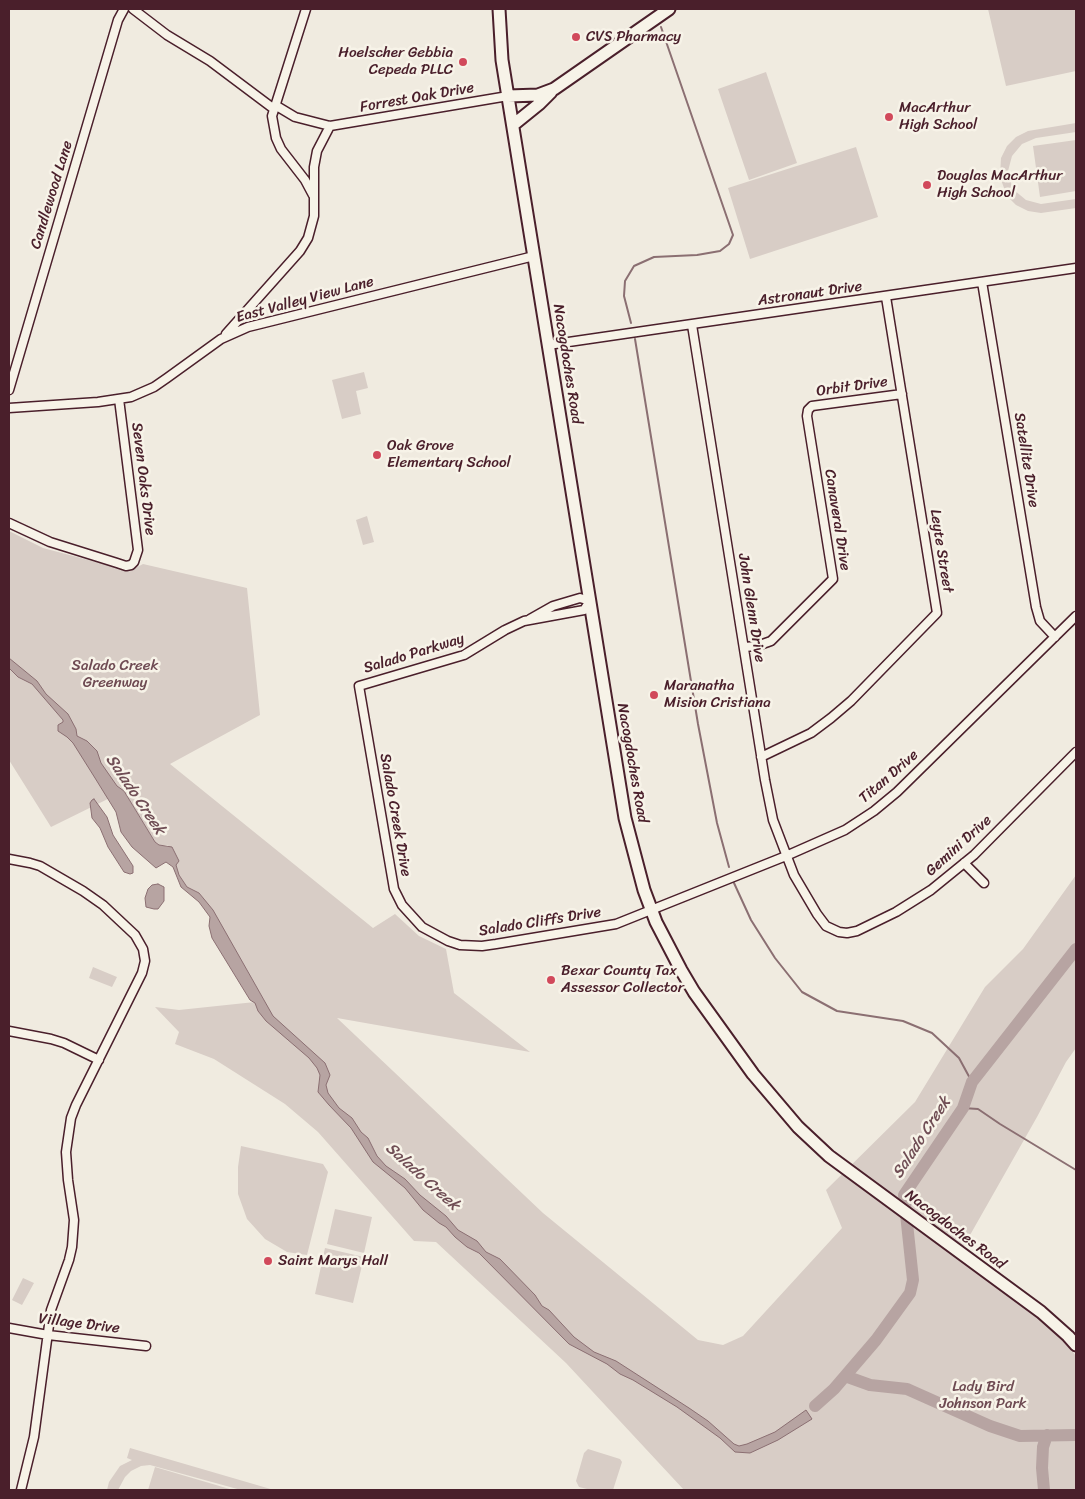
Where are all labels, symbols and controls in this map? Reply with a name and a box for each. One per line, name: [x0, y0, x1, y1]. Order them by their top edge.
place label: CVS Pharmacy: [586, 28, 681, 46]
marker: CVS Pharmacy: [570, 31, 582, 43]
place label: Hoelscher Gebbia Cepeda PLLC: [338, 44, 453, 79]
marker: Hoelscher Gebbia Cepeda PLLC: [457, 56, 469, 68]
street label: Forrest Oak Drive: [359, 79, 475, 117]
place label: MacArthur High School: [899, 99, 977, 134]
marker: MacArthur High School: [883, 111, 895, 123]
street label: Candlewood Lane: [27, 139, 77, 251]
place label: Douglas MacArthur High School: [937, 167, 1062, 202]
marker: Douglas MacArthur High School: [921, 179, 933, 191]
street label: East Valley View Lane: [234, 273, 376, 327]
street label: Astronaut Drive: [757, 278, 863, 310]
street label: Nacogdoches Road: [549, 303, 585, 425]
street label: Orbit Drive: [815, 373, 889, 401]
street label: Satellite Drive: [1010, 411, 1042, 509]
street label: Seven Oaks Drive: [127, 421, 159, 537]
place label: Oak Grove Elementary School: [387, 437, 511, 472]
marker: Oak Grove Elementary School: [371, 449, 383, 461]
street label: Canaveral Drive: [820, 468, 854, 572]
street label: Leyte Street: [926, 508, 956, 594]
street label: John Glenn Drive: [734, 552, 768, 664]
street label: Salado Parkway: [361, 630, 467, 678]
park label: Salado Creek Greenway: [72, 657, 158, 692]
place label: Maranatha Mision Cristiana: [664, 677, 771, 712]
marker: Maranatha Mision Cristiana: [648, 689, 660, 701]
street label: Nacogdoches Road: [613, 702, 651, 824]
street label: Titan Drive: [856, 746, 922, 808]
water label: Salado Creek: [101, 751, 169, 839]
street label: Salado Creek Drive: [375, 752, 415, 878]
street label: Gemini Drive: [922, 812, 996, 880]
street label: Salado Cliffs Drive: [477, 903, 603, 941]
place label: Bexar County Tax Assessor Collector: [561, 962, 684, 997]
marker: Bexar County Tax Assessor Collector: [545, 974, 557, 986]
water label: Salado Creek: [889, 1094, 955, 1182]
water label: Salado Creek: [381, 1139, 463, 1215]
street label: Nacogdoches Road: [901, 1186, 1009, 1274]
place label: Saint Marys Hall: [278, 1252, 388, 1270]
marker: Saint Marys Hall: [262, 1255, 274, 1267]
street label: Village Drive: [37, 1310, 121, 1338]
park label: Lady Bird Johnson Park: [939, 1378, 1027, 1413]

